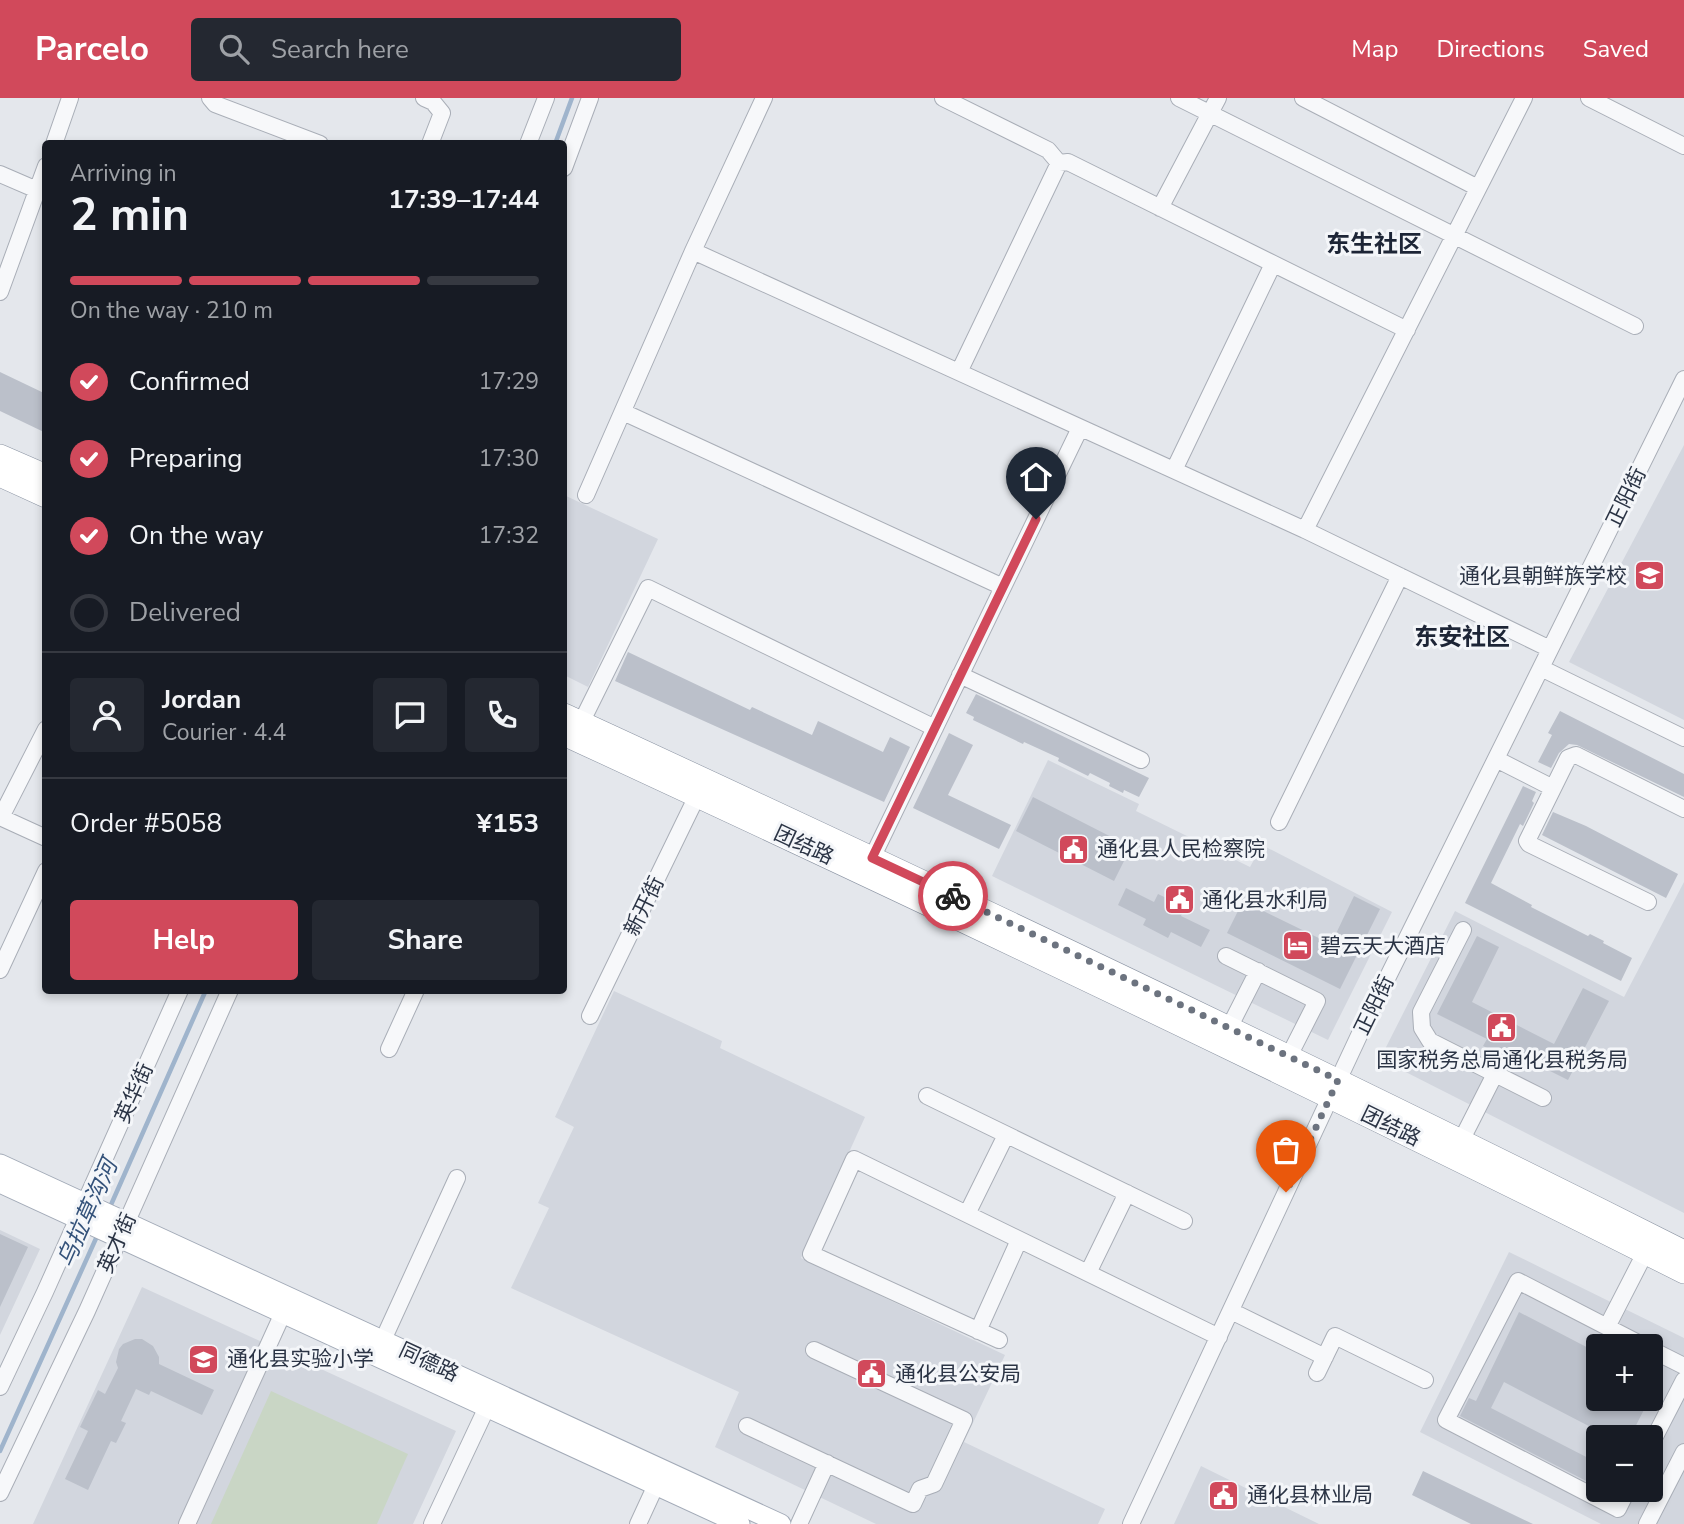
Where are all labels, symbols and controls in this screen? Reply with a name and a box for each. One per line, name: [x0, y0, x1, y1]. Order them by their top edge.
search box: [191, 18, 681, 81]
text: Parcelo: [35, 27, 149, 72]
icon: search: [215, 30, 253, 68]
text: Search here: [271, 32, 409, 67]
text: Map: [1351, 33, 1398, 65]
text: Directions: [1436, 33, 1545, 65]
text: Saved: [1583, 33, 1649, 65]
text: Arriving in: [70, 158, 177, 189]
text: 17:39–17:44: [388, 182, 539, 217]
text: 2 min: [70, 183, 189, 246]
district label: 东生社区: [1326, 228, 1422, 260]
text: On the way · 210 m: [70, 295, 273, 326]
icon: check: [70, 363, 108, 401]
text: Confirmed: [129, 364, 250, 399]
text: 17:29: [479, 366, 539, 397]
icon: check: [70, 440, 108, 478]
text: Preparing: [129, 441, 242, 476]
text: 17:30: [479, 443, 539, 474]
pin: [1006, 447, 1066, 519]
icon: home: [1017, 458, 1055, 496]
street label: 正阳街: [1600, 463, 1652, 531]
icon: check: [70, 517, 108, 555]
text: On the way: [129, 518, 263, 553]
text: 17:32: [479, 520, 539, 551]
school or university icon: 通化县朝鲜族学校: [1633, 559, 1667, 593]
place label: 通化县朝鲜族学校: [1459, 562, 1627, 590]
text: Delivered: [129, 595, 241, 630]
district label: 东安社区: [1414, 621, 1510, 653]
button: person: [70, 678, 144, 752]
button: chat: [373, 678, 447, 752]
button: phone: [465, 678, 539, 752]
text: Jordan: [162, 682, 241, 717]
text: Courier · 4.4: [162, 717, 286, 748]
text: Order #5058: [70, 806, 222, 841]
text: ¥153: [477, 806, 539, 841]
street label: 团结路: [770, 819, 838, 871]
public building icon: 通化县人民检察院: [1057, 832, 1091, 866]
place label: 通化县人民检察院: [1097, 835, 1265, 863]
courier: [918, 861, 988, 931]
street label: 新开街: [618, 872, 670, 940]
icon: bike: [934, 877, 972, 915]
public building icon: 通化县水利局: [1162, 883, 1196, 917]
place label: 通化县水利局: [1202, 886, 1328, 914]
button: Help: [70, 900, 298, 980]
button: Share: [312, 900, 539, 980]
hotel icon: 碧云天大酒店: [1280, 929, 1314, 963]
place label: 碧云天大酒店: [1320, 932, 1446, 960]
street label: 正阳街: [1348, 971, 1400, 1039]
public building icon: 国家税务总局通化县税务局: [1485, 1011, 1519, 1045]
place label: 国家税务总局通化县税务局: [1376, 1046, 1628, 1074]
street label: 英华街: [108, 1059, 160, 1127]
street label: 团结路: [1357, 1100, 1425, 1152]
pin: [1256, 1120, 1316, 1192]
icon: bag: [1267, 1131, 1305, 1169]
water label: 乌拉草沟河: [50, 1151, 127, 1272]
street label: 英才街: [91, 1209, 143, 1277]
map controls: [1586, 1334, 1663, 1502]
button: +: [1586, 1334, 1663, 1411]
street label: 同德路: [395, 1336, 463, 1388]
school or university icon: 通化县实验小学: [187, 1342, 221, 1376]
place label: 通化县实验小学: [227, 1345, 374, 1373]
public building icon: 通化县公安局: [855, 1357, 889, 1391]
place label: 通化县公安局: [895, 1360, 1021, 1388]
button: −: [1586, 1425, 1663, 1502]
public building icon: 通化县林业局: [1207, 1478, 1241, 1512]
place label: 通化县林业局: [1247, 1481, 1373, 1509]

